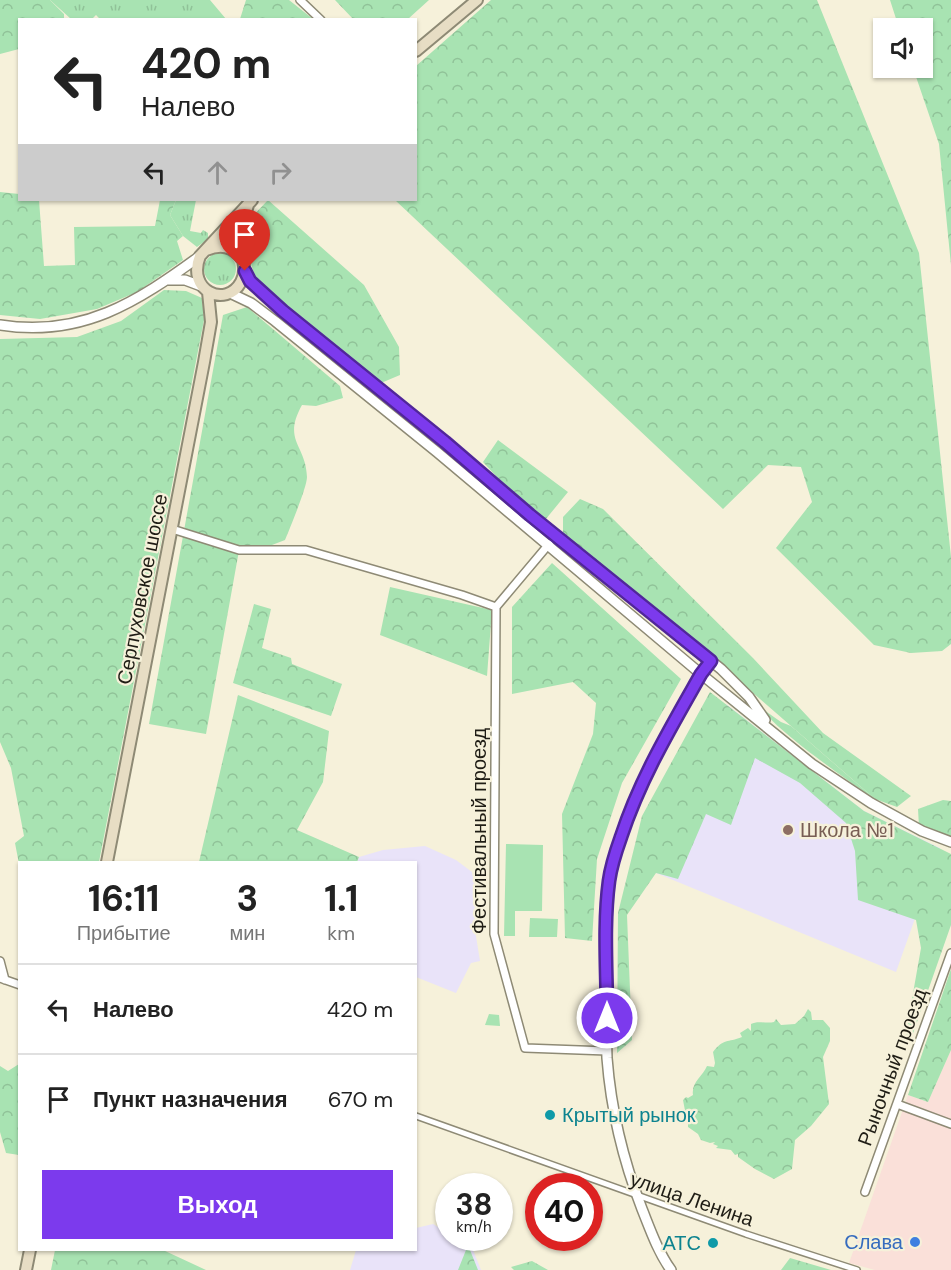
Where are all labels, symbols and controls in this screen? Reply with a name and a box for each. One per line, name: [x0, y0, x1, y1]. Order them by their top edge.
map controls: [873, 18, 933, 78]
button: sound: [873, 18, 933, 78]
text: 420 m: [141, 36, 271, 91]
icon: left: [42, 42, 120, 120]
text: Налево: [141, 89, 235, 124]
icon: left: [138, 156, 171, 189]
icon: ahead: [201, 156, 234, 189]
icon: right: [264, 156, 297, 189]
pin: [219, 209, 270, 271]
icon: arrive: [228, 218, 261, 251]
street label: Серпуховское шоссе: [111, 491, 173, 687]
street label: Фестивальный проезд: [466, 728, 492, 934]
place label: Школа №1: [800, 817, 894, 843]
marker: Школа №1: [781, 823, 795, 837]
text: 16:11: [88, 875, 159, 922]
text: 3: [237, 875, 258, 922]
text: 1.1: [324, 875, 358, 922]
text: Прибытие: [77, 920, 171, 946]
text: мин: [229, 920, 265, 946]
text: km: [327, 920, 355, 946]
street label: Рыночный проезд: [851, 984, 933, 1149]
position arrow: [575, 986, 639, 1050]
icon: left: [42, 993, 75, 1026]
text: Налево: [93, 995, 174, 1024]
text: 420 m: [327, 995, 393, 1024]
icon: arrive: [42, 1083, 75, 1116]
text: Пункт назначения: [93, 1085, 288, 1114]
text: 670 m: [328, 1085, 393, 1114]
place label: Крытый рынок: [562, 1102, 696, 1128]
marker: Крытый рынок: [543, 1108, 557, 1122]
street label: улица Ленина: [627, 1166, 758, 1233]
button: Выход: [42, 1170, 393, 1239]
speed limit sign: 40: [525, 1173, 603, 1251]
text: 38: [455, 1185, 493, 1224]
text: km/h: [456, 1217, 492, 1237]
place label: Слава: [844, 1229, 904, 1255]
place label: АТС: [663, 1230, 701, 1256]
marker: Слава: [908, 1235, 922, 1249]
marker: АТС: [706, 1236, 720, 1250]

